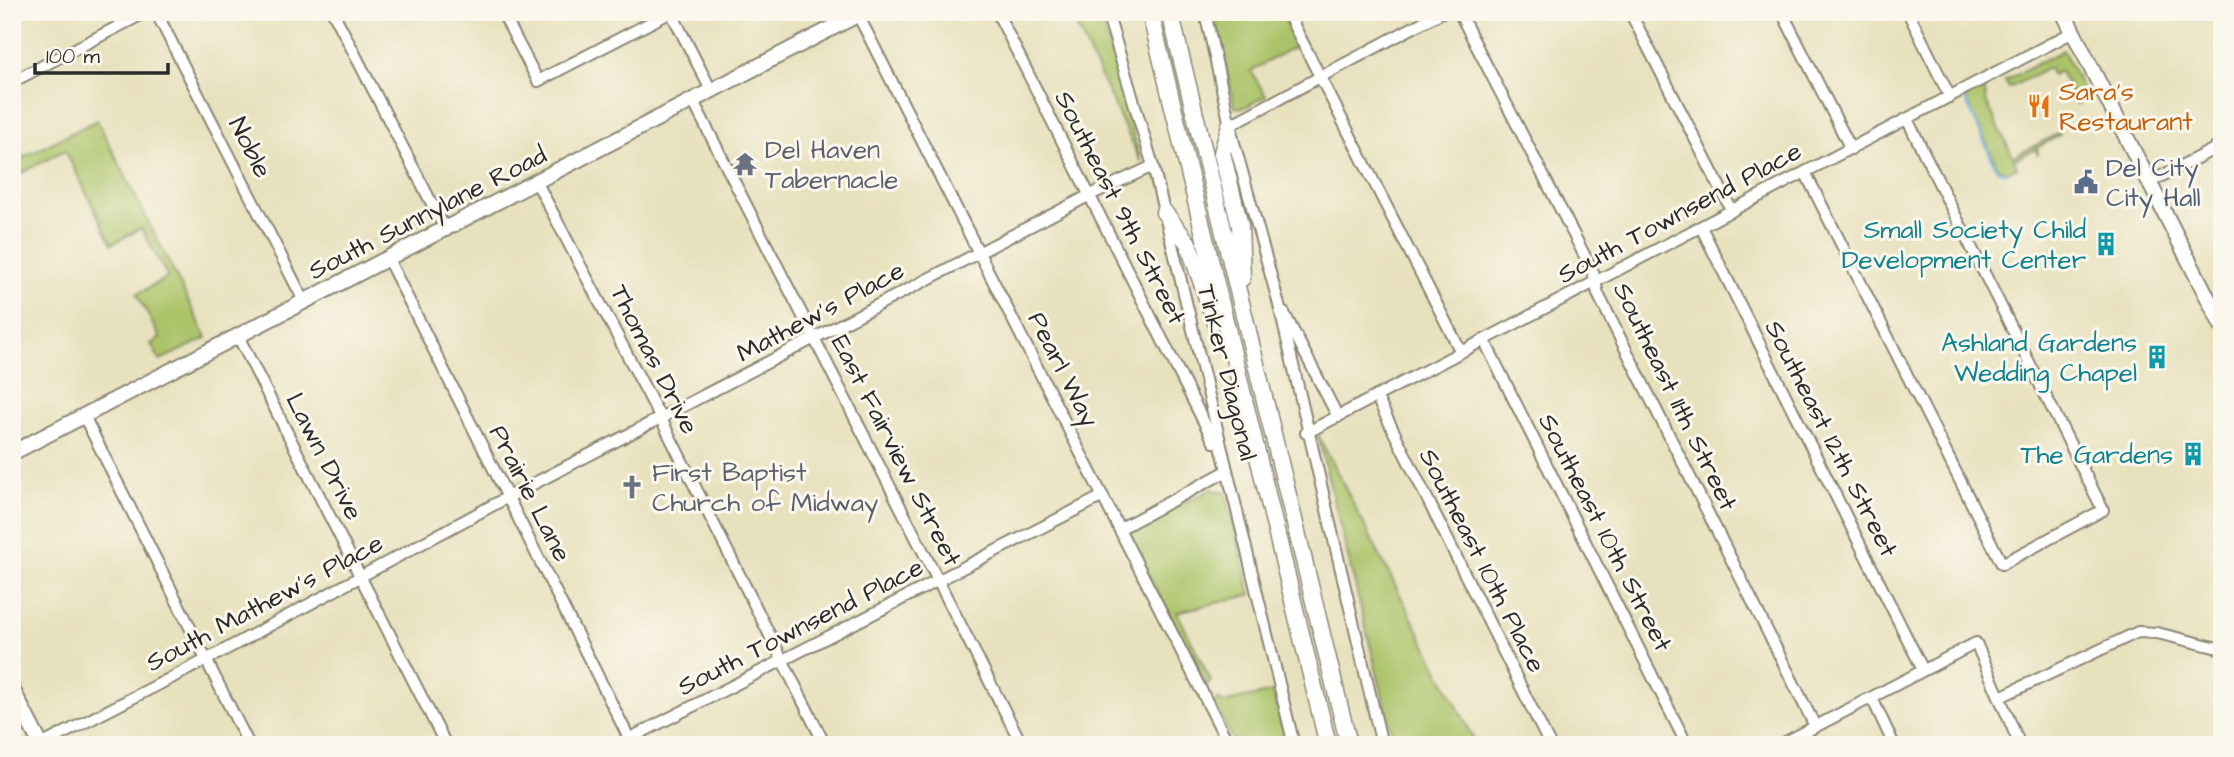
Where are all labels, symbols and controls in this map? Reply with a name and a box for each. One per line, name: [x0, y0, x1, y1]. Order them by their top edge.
scale bar: [35, 32, 168, 76]
text: 100 m: [46, 42, 101, 71]
place label: Sara's Restaurant: [2059, 74, 2193, 140]
street label: Southeast 9th Street: [1046, 84, 1195, 331]
restaurant icon: Sara's Restaurant: [2025, 92, 2053, 120]
street label: Noble: [220, 111, 281, 184]
place label: Del Haven Tabernacle: [765, 132, 898, 198]
street label: South Townsend Place: [1551, 133, 1808, 292]
street label: South Sunnylane Road: [302, 137, 554, 290]
temple icon: Del Haven Tabernacle: [731, 150, 759, 178]
place label: Del City City Hall: [2106, 150, 2201, 218]
public building icon: Del City City Hall: [2072, 168, 2100, 196]
place label: Small Society Child Development Center: [1842, 212, 2086, 278]
building icon: Small Society Child Development Center: [2092, 230, 2120, 258]
street label: Mathew's Place: [730, 252, 911, 371]
street label: Southeast 11th Street: [1604, 276, 1746, 517]
street label: Thomas Drive: [601, 279, 707, 440]
street label: Tinker Diagonal: [1186, 280, 1266, 465]
street label: Pearl Way: [1017, 306, 1107, 434]
street label: Southeast 12th Street: [1756, 314, 1907, 564]
place label: Ashland Gardens Wedding Chapel: [1941, 325, 2137, 393]
street label: East Fairview Street: [822, 329, 970, 573]
building icon: Ashland Gardens Wedding Chapel: [2143, 343, 2171, 371]
street label: Lawn Drive: [277, 387, 372, 526]
street label: Southeast 10th Street: [1529, 407, 1681, 658]
street label: Prairie Lane: [480, 419, 580, 568]
place label: The Gardens: [2020, 437, 2173, 473]
building icon: The Gardens: [2179, 440, 2207, 468]
street label: Southeast 10th Place: [1410, 442, 1554, 679]
place label: First Baptist Church of Midway: [652, 455, 878, 523]
church icon: First Baptist Church of Midway: [618, 473, 646, 501]
street label: South Mathew's Place: [140, 525, 389, 681]
street label: South Townsend Place: [671, 549, 930, 705]

